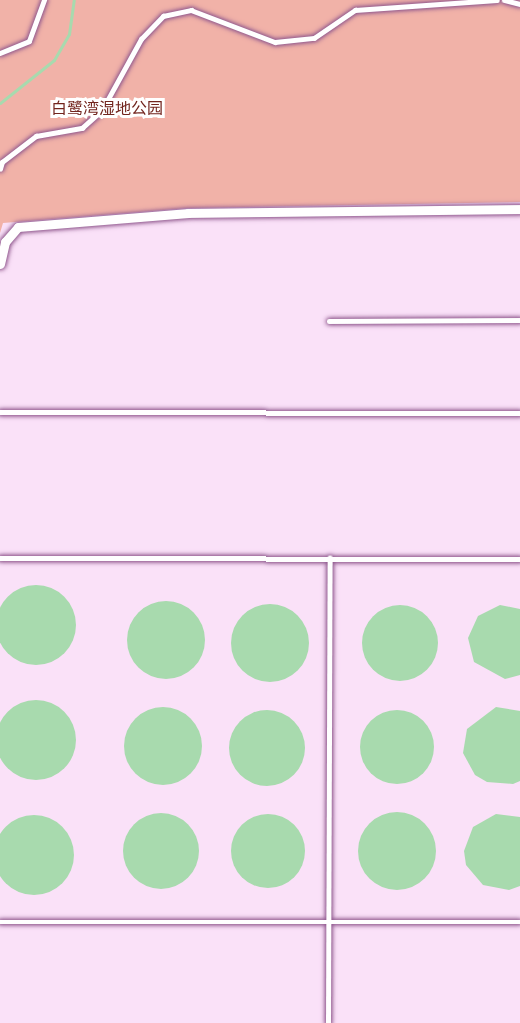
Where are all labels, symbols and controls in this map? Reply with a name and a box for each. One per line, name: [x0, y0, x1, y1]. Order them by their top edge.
park label: 白鹭湾湿地公园: [51, 98, 163, 118]

